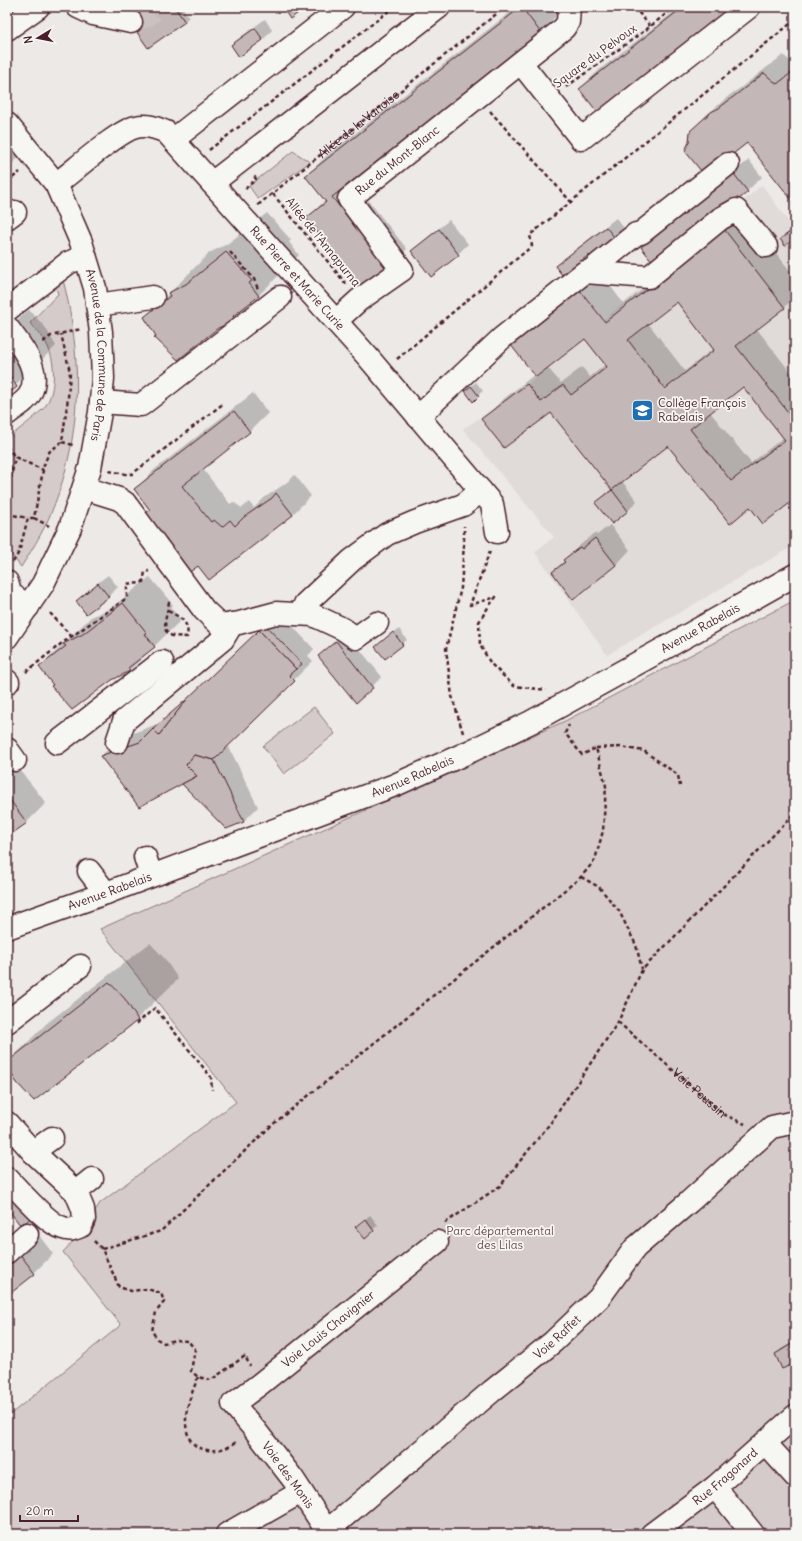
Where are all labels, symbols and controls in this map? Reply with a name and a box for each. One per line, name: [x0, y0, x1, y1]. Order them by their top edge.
north arrow: [18, 18, 58, 58]
street label: Square du Pelvoux: [550, 20, 639, 91]
text: N: [21, 35, 36, 45]
street label: Allée de la Vanoise: [315, 87, 402, 161]
street label: Rue du Mont-Blanc: [352, 122, 442, 198]
street label: Allée de l'Annapurna: [283, 194, 364, 290]
street label: Rue Pierre et Marie Curie: [247, 223, 348, 333]
street label: Avenue de la Commune de Paris: [83, 267, 111, 443]
place label: Collège François Rabelais: [658, 395, 746, 424]
school or university icon: Collège François Rabelais: [630, 397, 656, 423]
street label: Avenue Rabelais: [658, 600, 742, 656]
street label: Avenue Rabelais: [369, 752, 456, 800]
street label: Avenue Rabelais: [65, 869, 154, 913]
street label: Voie Poussin: [669, 1065, 730, 1121]
park label: Parc départemental des Lilas: [446, 1223, 554, 1252]
street label: Voie Louis Chavignier: [278, 1287, 378, 1371]
street label: Voie Raffet: [530, 1312, 584, 1362]
street label: Voie des Monis: [259, 1438, 318, 1511]
street label: Rue Fragonard: [689, 1445, 761, 1508]
scale bar: [20, 1497, 78, 1523]
text: 20 m: [26, 1503, 54, 1518]

